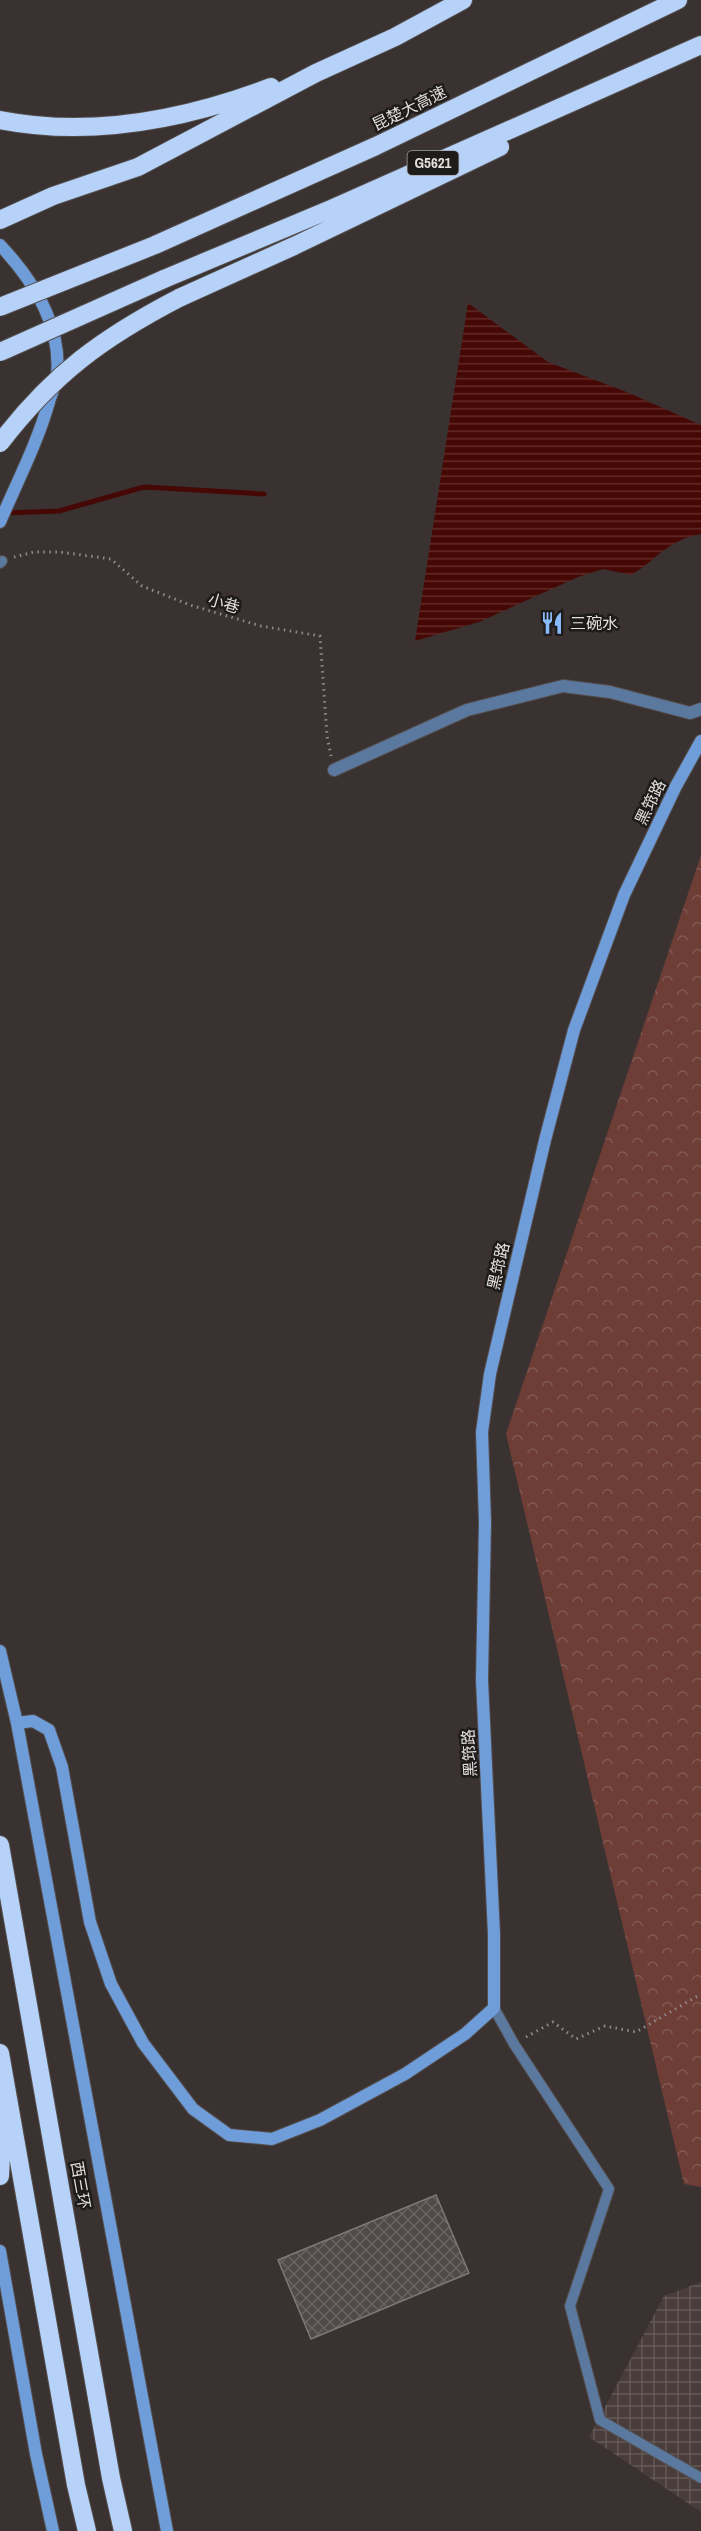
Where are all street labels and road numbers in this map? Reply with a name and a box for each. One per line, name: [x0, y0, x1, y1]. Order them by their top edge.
street label: 昆楚大高速: [368, 81, 450, 135]
road number: G5621: [408, 151, 458, 175]
street label: 小巷: [205, 588, 243, 618]
street label: 黑筇路: [630, 776, 670, 828]
street label: 黑筇路: [482, 1240, 514, 1292]
street label: 黑筇路: [457, 1728, 481, 1778]
street label: 西三环: [66, 2159, 96, 2211]

